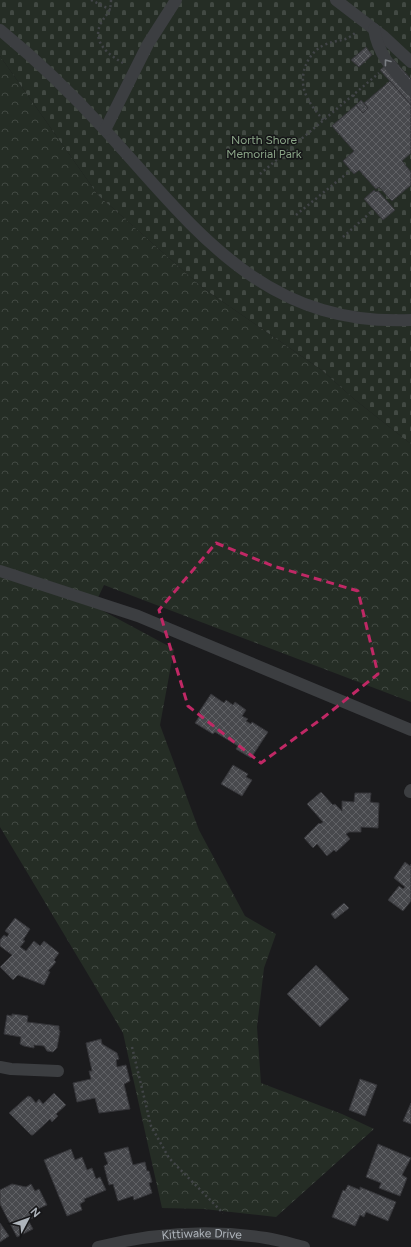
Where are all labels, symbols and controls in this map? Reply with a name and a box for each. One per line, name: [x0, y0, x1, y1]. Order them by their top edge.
one-way arrow: [385, 60, 392, 67]
park label: North Shore Memorial Park: [226, 133, 302, 161]
north arrow: [8, 1199, 48, 1239]
text: N: [27, 1205, 43, 1220]
street label: Kittiwake Drive: [161, 1226, 243, 1242]

